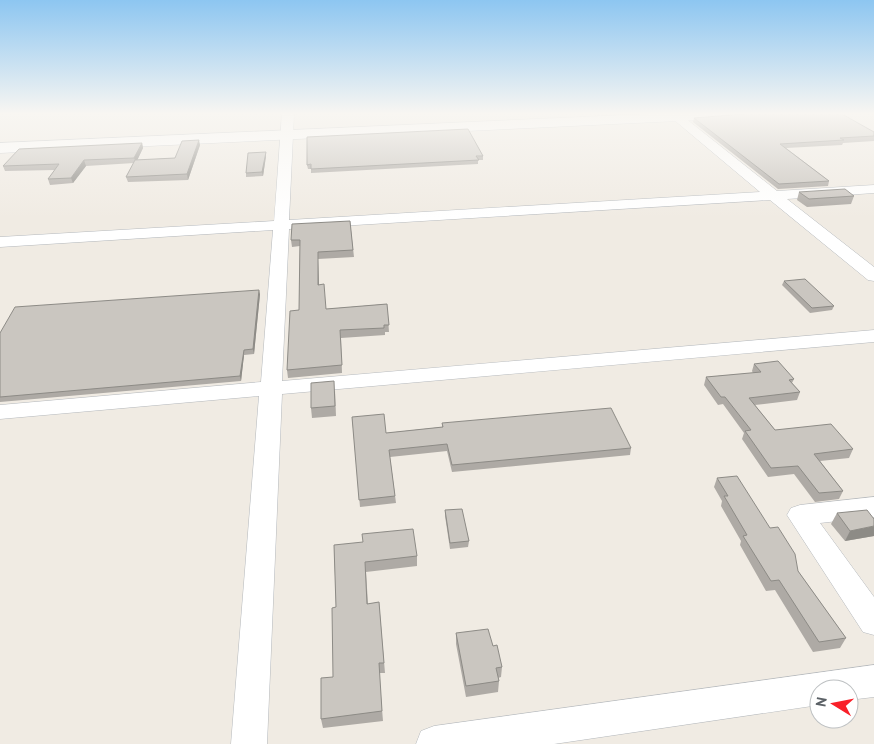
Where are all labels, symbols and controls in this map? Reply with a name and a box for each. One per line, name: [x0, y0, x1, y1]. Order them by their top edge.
north arrow: [809, 679, 859, 729]
text: N: [812, 696, 831, 708]

